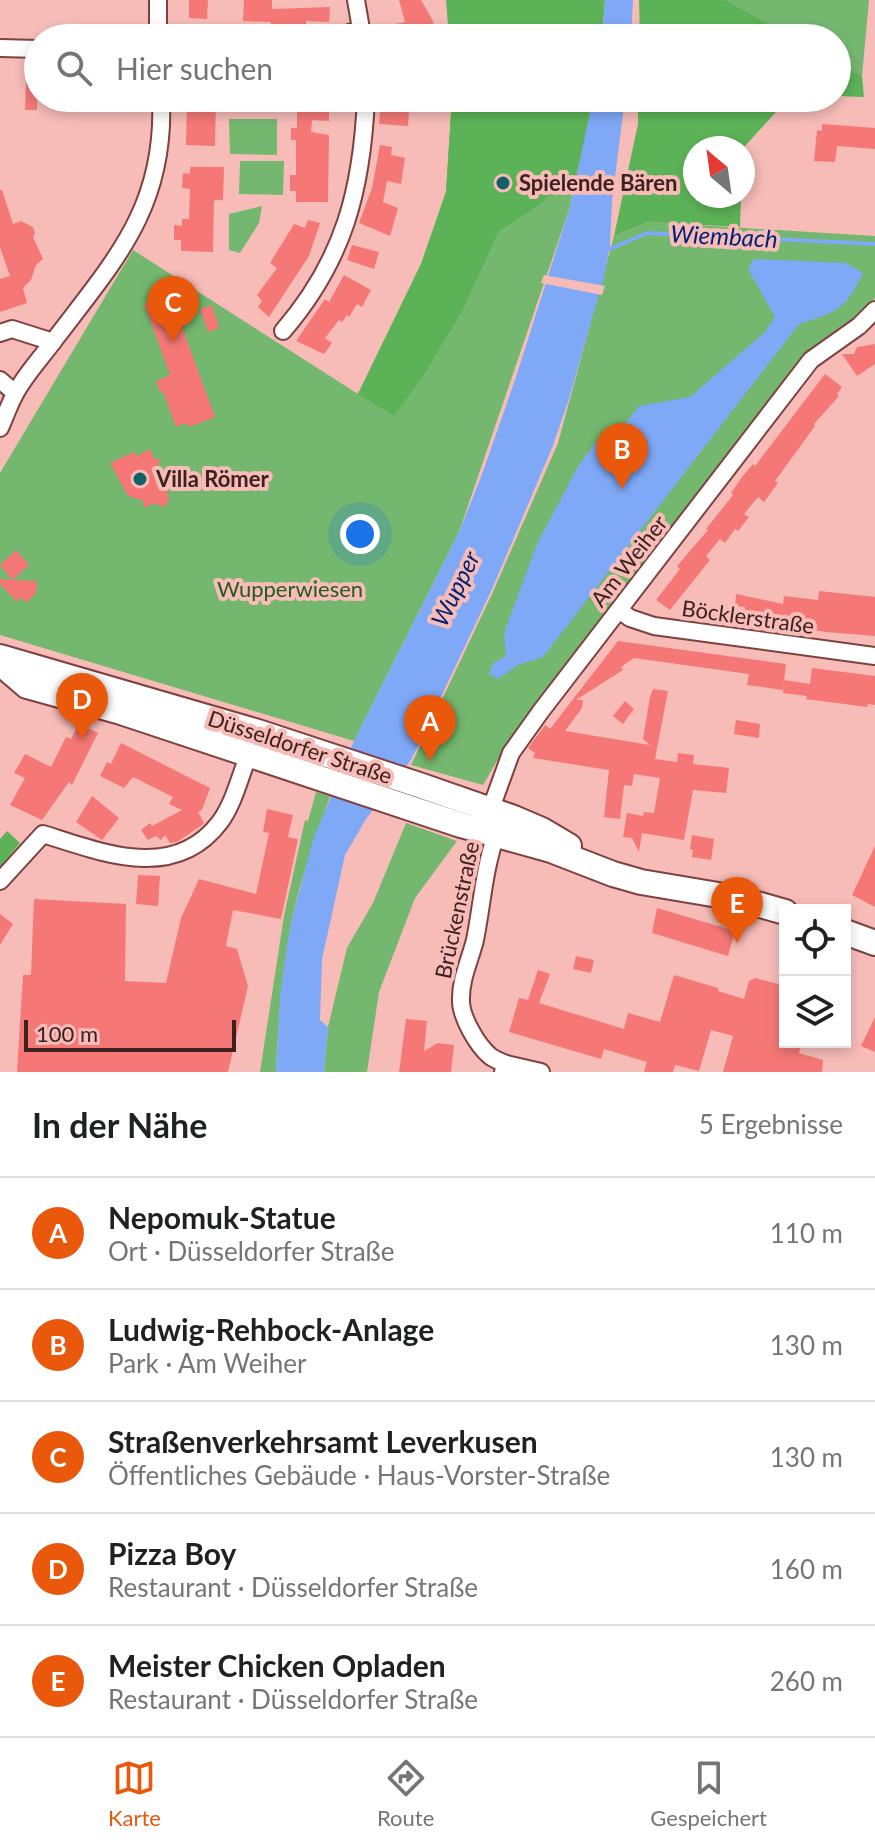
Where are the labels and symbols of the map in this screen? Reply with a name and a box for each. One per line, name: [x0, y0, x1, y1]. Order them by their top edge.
north arrow: [683, 136, 755, 208]
place label: Spielende Bären: [519, 169, 677, 196]
marker: Spielende Bären: [494, 174, 512, 192]
water label: Wiembach: [670, 218, 778, 253]
pin: C: [147, 276, 199, 342]
pin: B: [596, 423, 648, 489]
place label: Villa Römer: [155, 465, 270, 492]
marker: Villa Römer: [131, 470, 149, 488]
street label: Am Weiher: [585, 510, 673, 612]
your location: [340, 514, 380, 554]
water label: Wupper: [424, 545, 486, 631]
park label: Wupperwiesen: [217, 575, 363, 602]
street label: Böcklerstraße: [680, 594, 816, 639]
pin: D: [56, 673, 108, 739]
pin: A: [404, 695, 456, 761]
street label: Düsseldorfer Straße: [205, 704, 396, 789]
street label: Brückenstraße: [429, 839, 484, 981]
pin: E: [711, 877, 763, 943]
scale bar: [24, 1016, 236, 1052]

